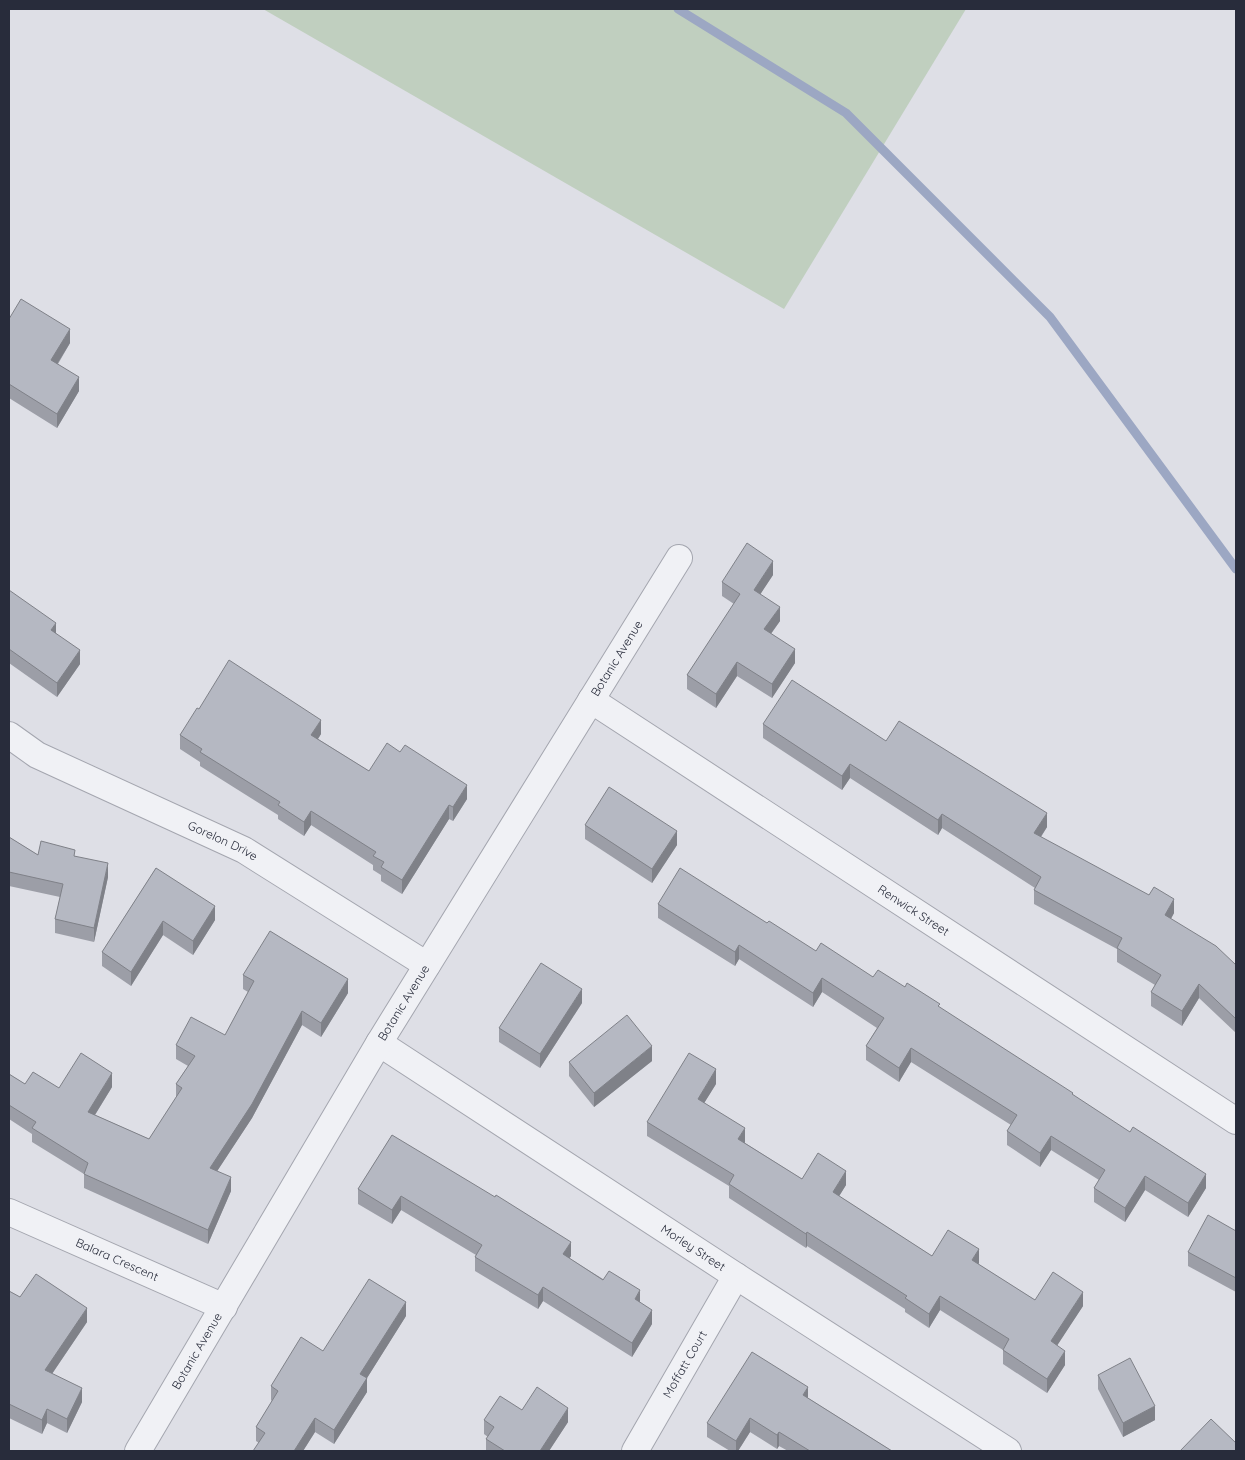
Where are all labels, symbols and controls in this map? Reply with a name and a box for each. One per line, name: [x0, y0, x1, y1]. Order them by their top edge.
street label: Botanic Avenue: [587, 617, 646, 699]
street label: Gorelon Drive: [186, 817, 261, 864]
street label: Renwick Street: [875, 881, 952, 939]
street label: Botanic Avenue: [374, 962, 433, 1043]
street label: Morley Street: [658, 1221, 728, 1274]
street label: Balara Crescent: [73, 1234, 161, 1284]
street label: Botanic Avenue: [168, 1310, 225, 1392]
street label: Moffatt Court: [659, 1328, 710, 1400]

